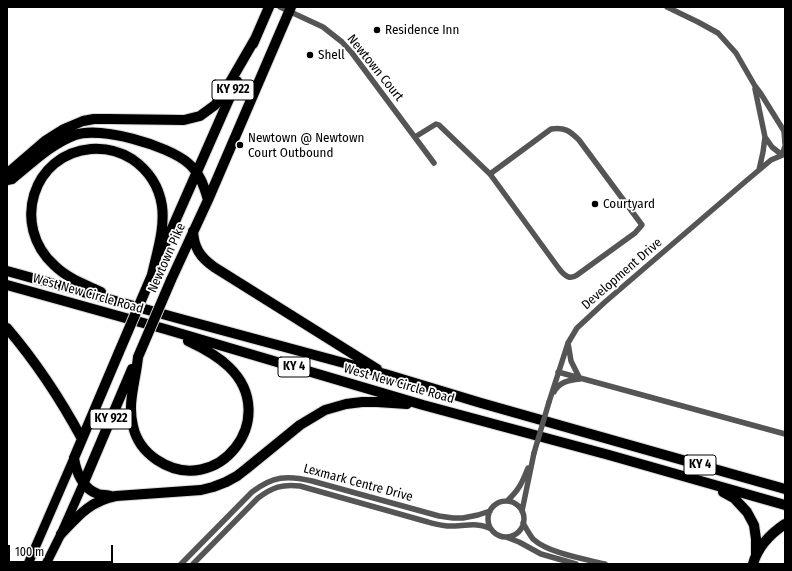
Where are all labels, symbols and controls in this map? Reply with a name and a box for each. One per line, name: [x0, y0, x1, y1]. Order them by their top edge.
place label: Residence Inn: [385, 22, 459, 38]
marker: Residence Inn: [372, 25, 382, 35]
street label: Newtown Court: [343, 32, 407, 104]
place label: Shell: [318, 47, 345, 63]
marker: Shell: [305, 50, 315, 60]
road number: KY 922: [212, 80, 254, 100]
place label: Newtown @ Newtown Court Outbound: [248, 130, 364, 161]
marker: Newtown @ Newtown Court Outbound: [235, 140, 245, 150]
place label: Courtyard: [603, 196, 655, 212]
marker: Courtyard: [590, 199, 600, 209]
street label: Newtown Pike: [145, 221, 189, 295]
street label: Development Drive: [579, 235, 665, 313]
street label: West New Circle Road: [31, 271, 145, 317]
road number: KY 4: [278, 357, 310, 377]
street label: West New Circle Road: [342, 361, 456, 407]
road number: KY 922: [90, 409, 132, 429]
road number: KY 4: [684, 455, 716, 475]
street label: Lexmark Centre Drive: [302, 461, 414, 505]
scale bar: [10, 537, 115, 563]
text: 100 m: [15, 545, 44, 559]

